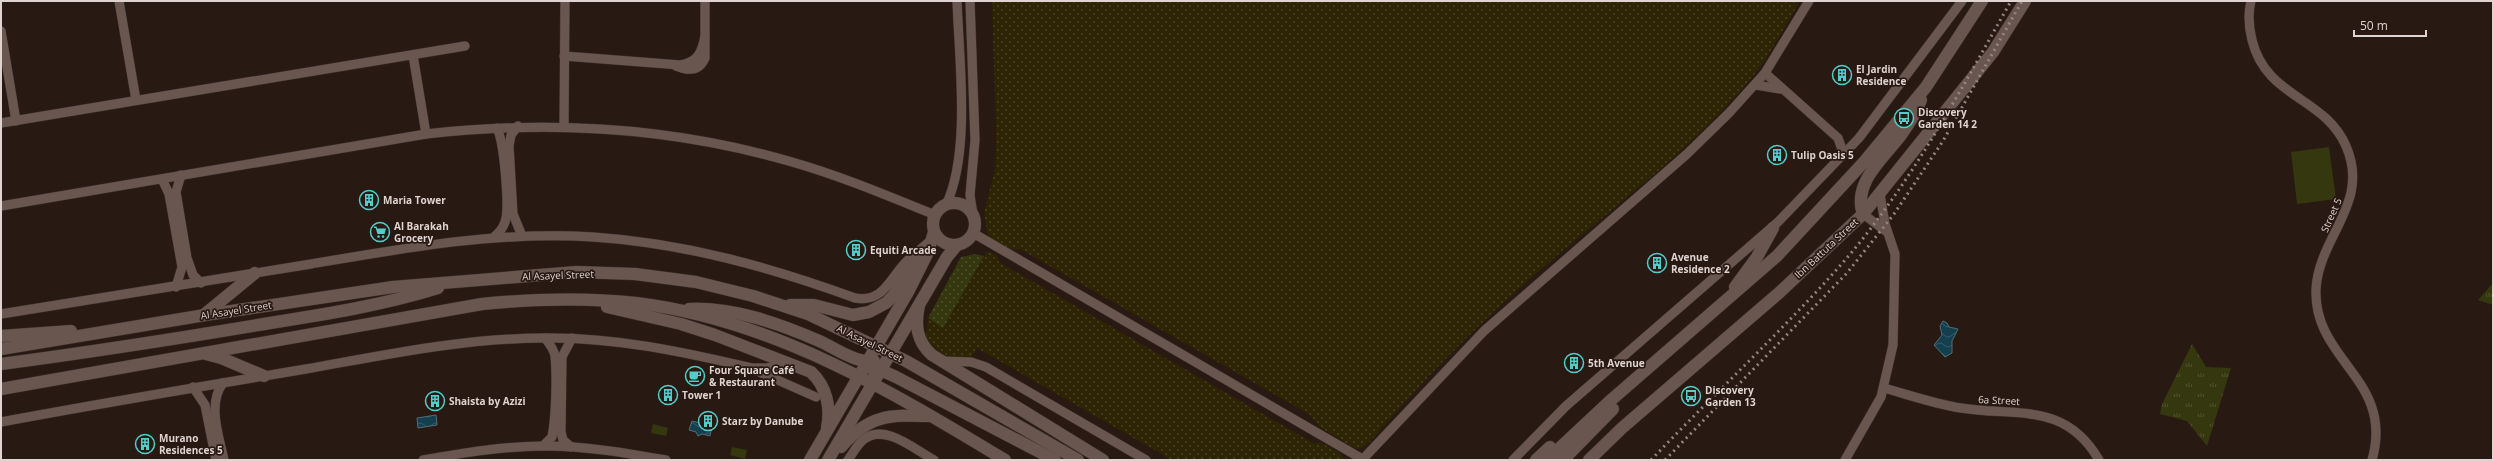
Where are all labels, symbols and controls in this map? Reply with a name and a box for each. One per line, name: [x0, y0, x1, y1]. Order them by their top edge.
scale bar: [2354, 12, 2426, 38]
text: 50 m: [2360, 17, 2388, 34]
place label: El Jardin Residence: [1856, 62, 1906, 88]
building icon: El Jardin Residence: [1831, 64, 1853, 86]
place label: Discovery Garden 14 2: [1918, 105, 1977, 131]
bus stop icon: Discovery Garden 14 2: [1893, 107, 1915, 129]
building icon: Tulip Oasis 5: [1766, 144, 1788, 166]
place label: Tulip Oasis 5: [1791, 148, 1854, 162]
building icon: Maria Tower: [358, 189, 380, 211]
place label: Maria Tower: [383, 193, 446, 207]
street label: Street 5: [2317, 195, 2345, 234]
street label: Ibn Battuta Street: [1791, 214, 1861, 281]
place label: Al Barakah Grocery: [394, 219, 449, 245]
supermarket icon: Al Barakah Grocery: [369, 221, 391, 243]
building icon: Equiti Arcade: [845, 239, 867, 261]
place label: Equiti Arcade: [870, 243, 936, 257]
place label: Avenue Residence 2: [1671, 250, 1730, 276]
building icon: Avenue Residence 2: [1646, 252, 1668, 274]
street label: Al Asayel Street: [522, 267, 595, 283]
street label: Al Asayel Street: [199, 297, 273, 323]
street label: Al Asayel Street: [835, 321, 906, 365]
building icon: 5th Avenue: [1563, 352, 1585, 374]
place label: 5th Avenue: [1588, 356, 1645, 370]
place label: Four Square Café & Restaurant: [709, 363, 794, 389]
cafe icon: Four Square Café & Restaurant: [684, 365, 706, 387]
place label: Discovery Garden 13: [1705, 383, 1756, 409]
building icon: Tower 1: [657, 384, 679, 406]
bus stop icon: Discovery Garden 13: [1680, 385, 1702, 407]
place label: Tower 1: [682, 388, 721, 402]
building icon: Shaista by Azizi: [424, 390, 446, 412]
street label: 6a Street: [1978, 392, 2021, 408]
place label: Shaista by Azizi: [449, 394, 526, 408]
building icon: Starz by Danube: [697, 410, 719, 432]
place label: Starz by Danube: [722, 414, 803, 428]
place label: Murano Residences 5: [159, 431, 223, 457]
building icon: Murano Residences 5: [134, 433, 156, 455]

